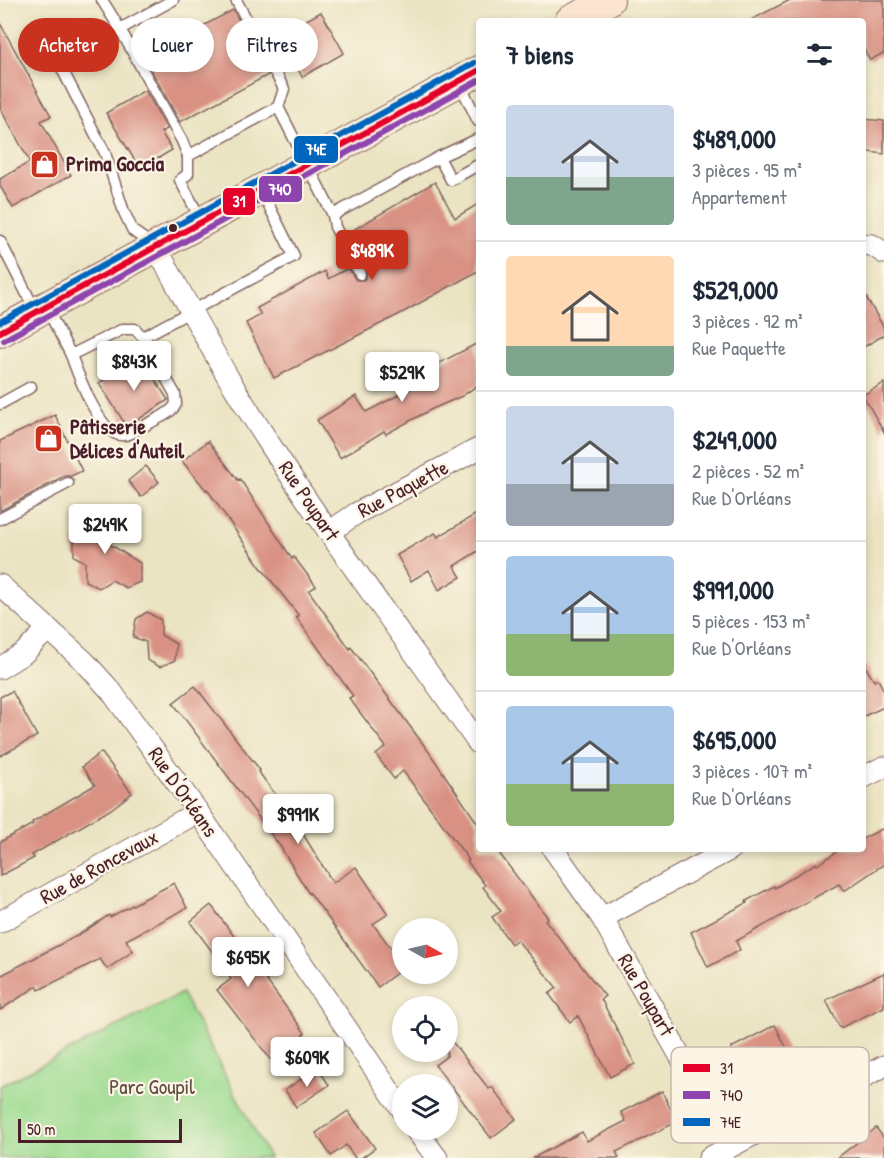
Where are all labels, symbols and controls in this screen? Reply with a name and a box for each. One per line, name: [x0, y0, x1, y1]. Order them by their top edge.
chip: Acheter: [18, 18, 119, 72]
chip: Louer: [131, 18, 214, 72]
chip: Filtres: [226, 18, 318, 72]
text: 7 biens: [506, 37, 574, 72]
icon: filters: [803, 38, 836, 71]
text: $489,000: [692, 121, 776, 156]
icon: home: [554, 129, 626, 201]
line badge: 74E: [293, 135, 339, 164]
text: 74E: [305, 138, 327, 160]
shop icon: Prima Goccia: [29, 148, 61, 180]
place label: Prima Goccia: [66, 149, 165, 178]
text: 3 pièces · 95 m²: [692, 156, 802, 183]
line badge: 74O: [258, 175, 303, 203]
text: 74O: [268, 178, 292, 200]
text: Appartement: [692, 183, 787, 210]
line badge: 31: [222, 187, 256, 216]
text: 31: [233, 190, 246, 212]
unlabelled marker: [167, 222, 179, 234]
pin: $489K: [330, 230, 414, 281]
text: $489K: [350, 236, 394, 263]
text: $529,000: [692, 272, 778, 307]
icon: home: [554, 280, 626, 352]
text: 3 pièces · 92 m²: [692, 307, 803, 334]
text: Rue Paquette: [692, 334, 786, 361]
pin: $843K: [92, 341, 176, 392]
text: $843K: [111, 347, 157, 374]
pin: $529K: [360, 352, 444, 403]
text: $529K: [379, 358, 425, 385]
place label: Pâtisserie Délices d'Auteil: [70, 412, 185, 465]
text: $249,000: [692, 422, 777, 457]
shop icon: Pâtisserie Délices d'Auteil: [33, 423, 65, 455]
icon: home: [554, 430, 626, 502]
street label: Rue Paquette: [352, 453, 453, 525]
street label: Rue Poupart: [272, 455, 347, 547]
text: 2 pièces · 52 m²: [692, 457, 804, 484]
text: Rue D'Orléans: [692, 484, 791, 511]
pin: $249K: [63, 504, 147, 555]
text: $249K: [83, 510, 127, 537]
text: $991,000: [692, 572, 774, 607]
icon: home: [554, 580, 626, 652]
text: 5 pièces · 153 m²: [692, 607, 810, 634]
text: Rue D'Orléans: [692, 634, 791, 661]
text: $695,000: [692, 722, 776, 757]
icon: home: [554, 730, 626, 802]
street label: Rue D'Orléans: [142, 741, 225, 843]
text: 3 pièces · 107 m²: [692, 757, 812, 784]
text: Rue D'Orléans: [692, 784, 791, 811]
pin: $991K: [256, 794, 340, 845]
text: $991K: [277, 800, 319, 827]
street label: Rue de Roncevaux: [34, 822, 163, 911]
north arrow: [392, 918, 458, 984]
map controls: [392, 918, 458, 1140]
pin: $695K: [206, 937, 290, 988]
text: $695K: [226, 943, 270, 970]
street label: Rue Poupart: [611, 948, 682, 1042]
button: locate: [392, 996, 458, 1062]
pin: $609K: [265, 1037, 349, 1088]
text: $609K: [285, 1043, 329, 1070]
legend: [671, 1047, 869, 1143]
text: 31: [720, 1057, 733, 1079]
park label: Parc Goupil: [109, 1072, 195, 1101]
button: layers: [392, 1074, 458, 1140]
text: 74O: [720, 1084, 743, 1106]
text: 74E: [720, 1111, 741, 1133]
scale bar: [18, 1116, 182, 1144]
text: 50 m: [27, 1118, 56, 1140]

